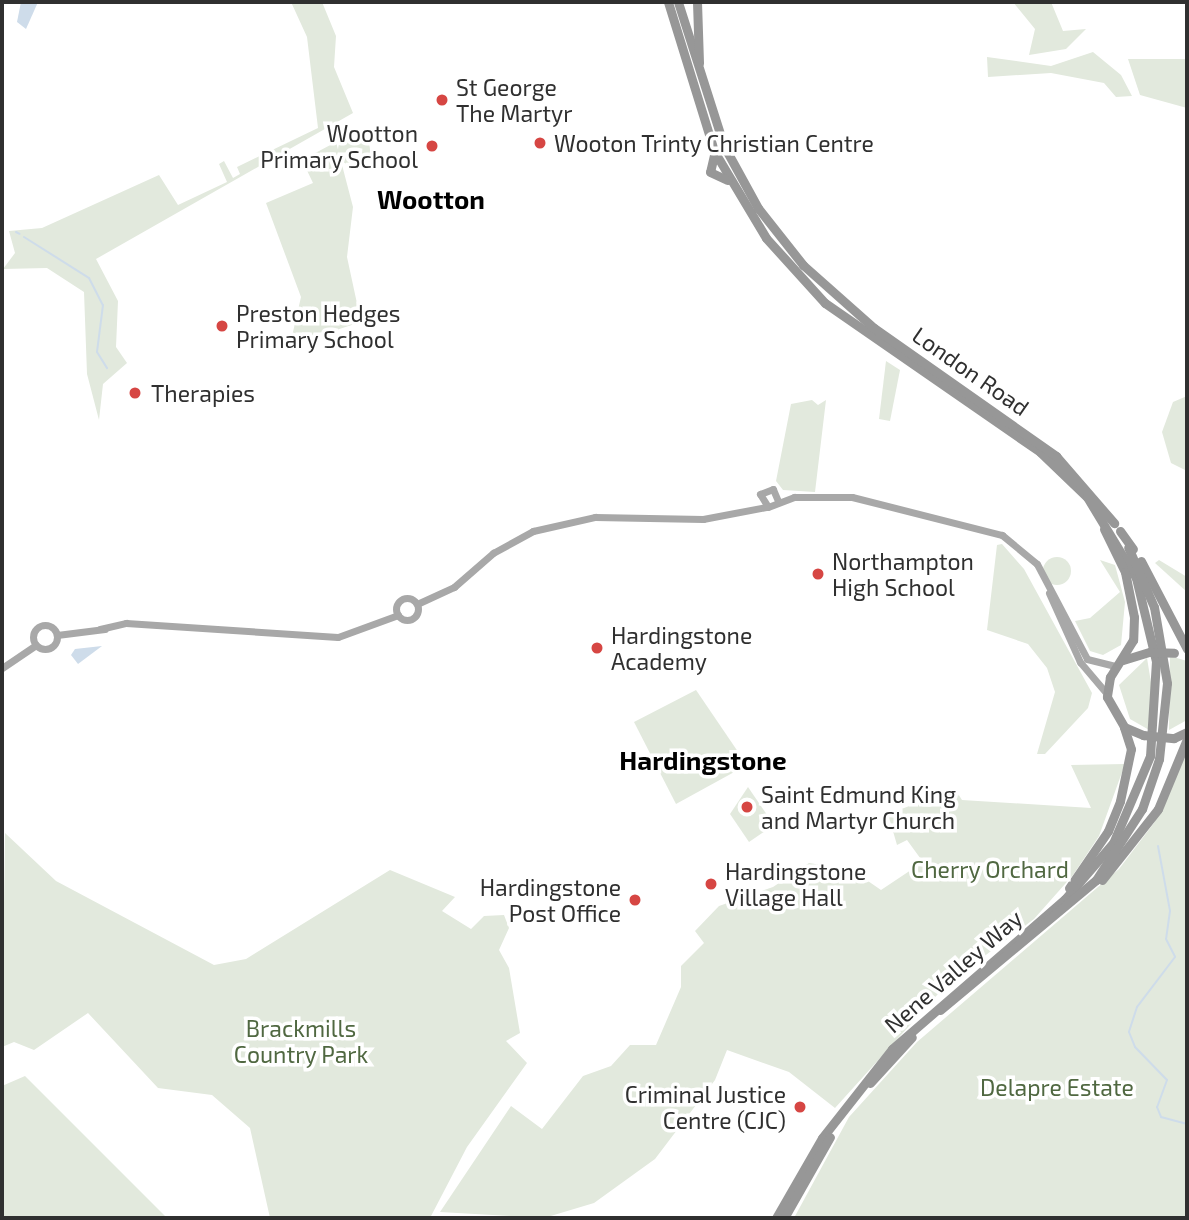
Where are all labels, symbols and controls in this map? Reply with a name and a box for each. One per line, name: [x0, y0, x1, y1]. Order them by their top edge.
place label: St George The Martyr: [456, 73, 572, 127]
marker: St George The Martyr: [434, 92, 450, 108]
place label: Wootton Primary School: [260, 119, 418, 173]
place label: Wooton Trinty Christian Centre: [554, 129, 875, 157]
marker: Wooton Trinty Christian Centre: [532, 135, 548, 151]
marker: Wootton Primary School: [424, 138, 440, 154]
district label: Wootton: [377, 183, 485, 215]
place label: Preston Hedges Primary School: [236, 299, 401, 353]
marker: Preston Hedges Primary School: [214, 318, 230, 334]
street label: London Road: [907, 321, 1035, 421]
place label: Therapies: [151, 379, 255, 407]
marker: Therapies: [125, 383, 145, 403]
place label: Northampton High School: [832, 547, 974, 601]
marker: Northampton High School: [810, 566, 826, 582]
place label: Hardingstone Academy: [611, 621, 752, 675]
marker: Hardingstone Academy: [589, 640, 605, 656]
district label: Hardingstone: [619, 744, 787, 776]
place label: Saint Edmund King and Martyr Church: [761, 780, 956, 834]
marker: Saint Edmund King and Martyr Church: [739, 799, 755, 815]
park label: Cherry Orchard: [911, 855, 1069, 883]
place label: Hardingstone Village Hall: [725, 857, 866, 911]
place label: Hardingstone Post Office: [480, 873, 621, 927]
marker: Hardingstone Village Hall: [703, 876, 719, 892]
marker: Hardingstone Post Office: [627, 892, 643, 908]
street label: Nene Valley Way: [878, 903, 1028, 1039]
park label: Brackmills Country Park: [234, 1014, 368, 1068]
park label: Delapre Estate: [980, 1073, 1134, 1101]
place label: Criminal Justice Centre (CJC): [624, 1080, 786, 1134]
marker: Criminal Justice Centre (CJC): [792, 1099, 808, 1115]

